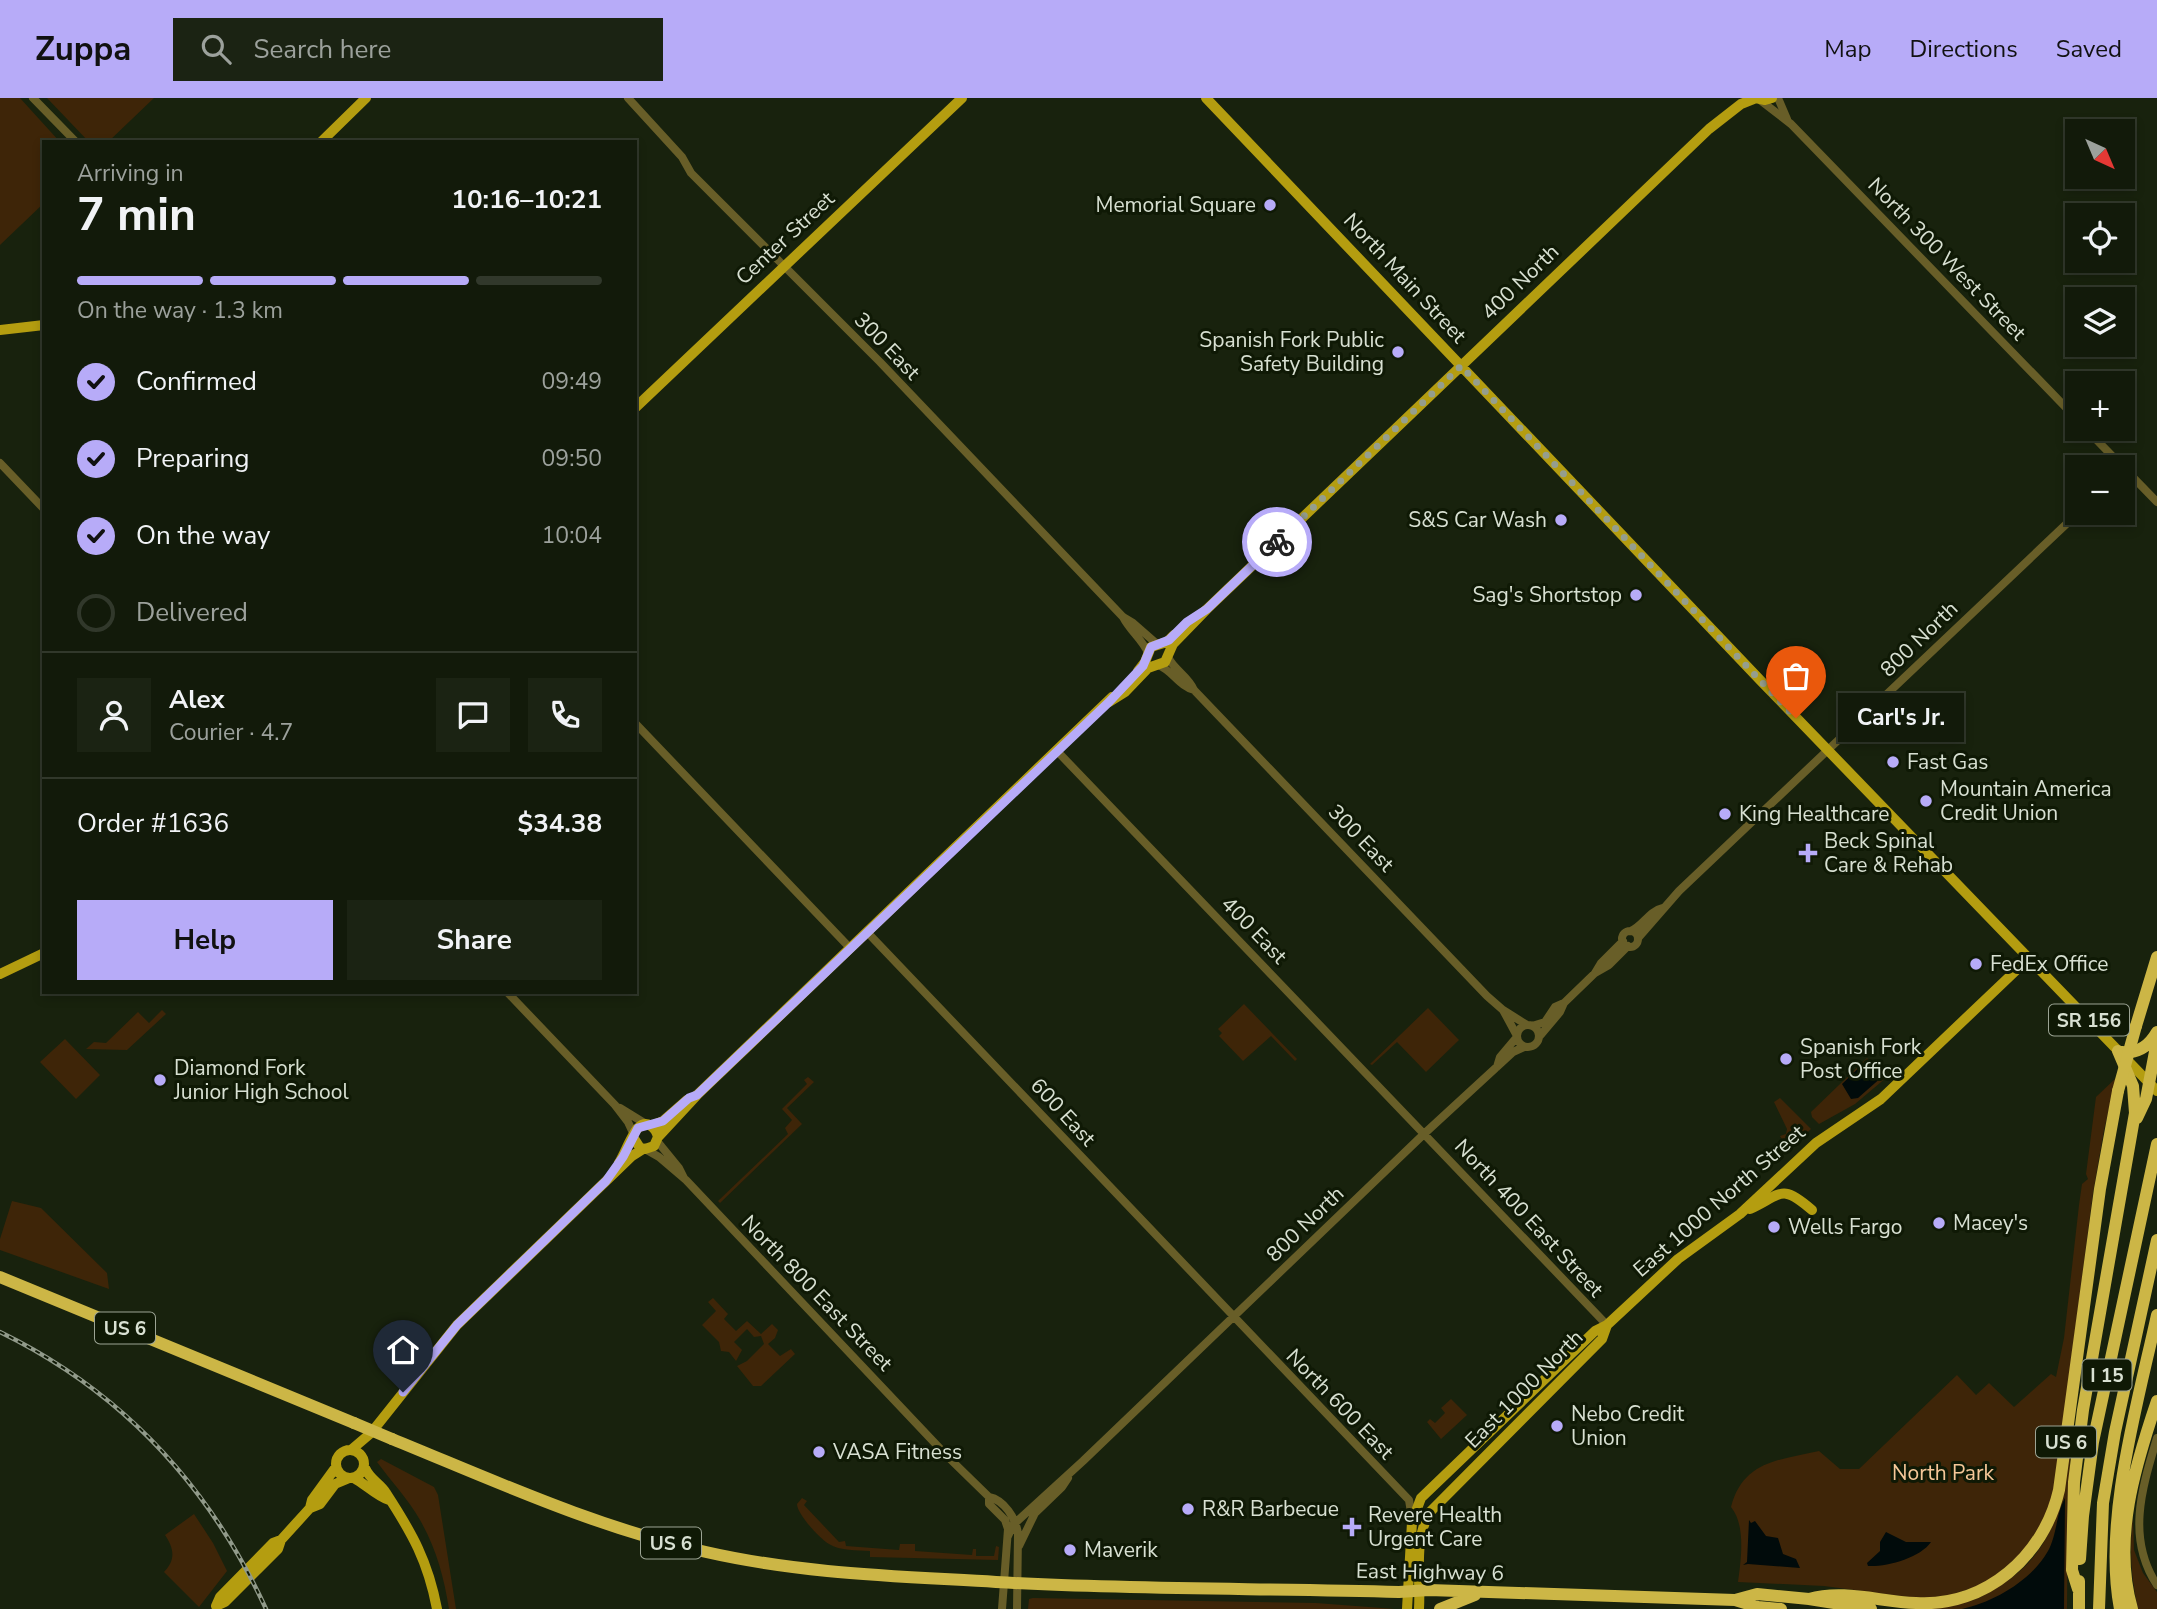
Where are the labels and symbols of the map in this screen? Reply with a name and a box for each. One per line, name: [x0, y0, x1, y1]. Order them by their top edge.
north arrow: [2065, 119, 2135, 189]
street label: North 300 West Street: [1862, 171, 2033, 347]
street label: Center Street: [730, 185, 841, 291]
place label: Memorial Square: [1095, 191, 1256, 219]
marker: Memorial Square: [1262, 197, 1278, 213]
street label: North Main Street: [1337, 207, 1473, 350]
street label: 400 North: [1475, 238, 1565, 326]
street label: 300 East: [848, 306, 927, 386]
place label: Spanish Fork Public Safety Building: [1199, 326, 1384, 378]
marker: Spanish Fork Public Safety Building: [1390, 344, 1406, 360]
place label: S&S Car Wash: [1408, 506, 1547, 534]
courier: [1242, 507, 1312, 577]
marker: S&S Car Wash: [1553, 512, 1569, 528]
place label: Sag's Shortstop: [1472, 581, 1622, 609]
marker: Sag's Shortstop: [1628, 587, 1644, 603]
street label: 800 North: [1874, 595, 1964, 683]
pin: [1766, 646, 1826, 718]
callout: Carl's Jr.: [1838, 694, 1964, 742]
place label: Fast Gas: [1907, 748, 1988, 776]
marker: Fast Gas: [1885, 754, 1901, 770]
place label: Mountain America Credit Union: [1940, 775, 2112, 827]
marker: Mountain America Credit Union: [1918, 793, 1934, 809]
street label: 300 East: [1322, 798, 1401, 878]
place label: King Healthcare: [1739, 800, 1890, 828]
marker: King Healthcare: [1717, 806, 1733, 822]
place label: Beck Spinal Care & Rehab: [1824, 827, 1953, 879]
marker: Beck Spinal Care & Rehab: [1798, 843, 1818, 863]
street label: 400 East: [1215, 890, 1294, 970]
place label: FedEx Office: [1990, 950, 2108, 978]
marker: FedEx Office: [1968, 956, 1984, 972]
road number: SR 156: [2049, 1004, 2129, 1036]
place label: Spanish Fork Post Office: [1800, 1033, 1922, 1085]
marker: Spanish Fork Post Office: [1778, 1051, 1794, 1067]
place label: Diamond Fork Junior High School: [173, 1054, 349, 1106]
marker: Diamond Fork Junior High School: [152, 1072, 168, 1088]
street label: 600 East: [1024, 1072, 1102, 1153]
street label: East 1000 North Street: [1627, 1118, 1811, 1283]
street label: North 400 East Street: [1448, 1133, 1610, 1303]
street label: 800 North: [1260, 1180, 1350, 1268]
street label: North 800 East Street: [735, 1209, 899, 1377]
place label: Macey's: [1953, 1209, 2028, 1237]
place label: Wells Fargo: [1788, 1213, 1902, 1241]
marker: Macey's: [1931, 1215, 1947, 1231]
marker: Wells Fargo: [1766, 1219, 1782, 1235]
road number: US 6: [95, 1312, 155, 1344]
pin: [373, 1320, 433, 1392]
street label: East 1000 North: [1459, 1324, 1589, 1454]
street label: North 600 East: [1280, 1343, 1400, 1466]
road number: I 15: [2082, 1359, 2132, 1390]
place label: Nebo Credit Union: [1571, 1400, 1685, 1452]
marker: Nebo Credit Union: [1549, 1418, 1565, 1434]
road number: US 6: [2036, 1426, 2096, 1458]
place label: VASA Fitness: [832, 1438, 962, 1466]
marker: VASA Fitness: [811, 1444, 827, 1460]
park label: North Park: [1892, 1459, 1994, 1487]
place label: R&R Barbecue: [1202, 1495, 1339, 1523]
marker: R&R Barbecue: [1180, 1501, 1196, 1517]
place label: Revere Health Urgent Care: [1368, 1501, 1502, 1553]
marker: Revere Health Urgent Care: [1342, 1517, 1362, 1537]
road number: US 6: [641, 1527, 701, 1558]
place label: Maverik: [1084, 1536, 1158, 1564]
marker: Maverik: [1062, 1542, 1078, 1558]
street label: East Highway 6: [1356, 1557, 1504, 1587]

